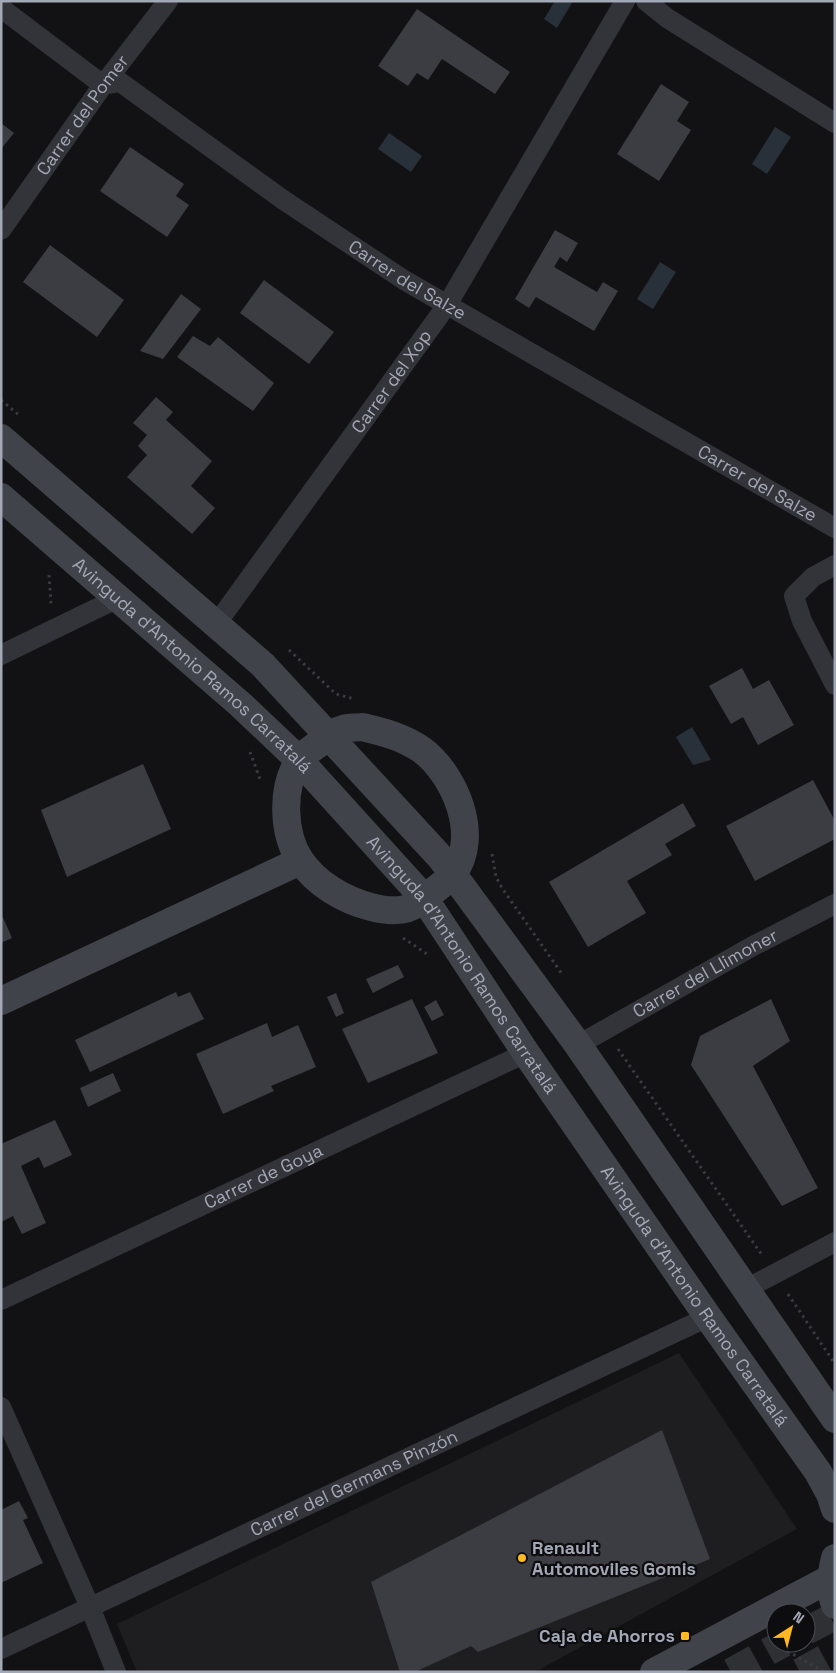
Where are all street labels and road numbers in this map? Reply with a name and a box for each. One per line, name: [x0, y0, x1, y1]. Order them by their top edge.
street label: Carrer del Pomer: [31, 50, 133, 180]
street label: Carrer del Salze: [344, 234, 470, 324]
street label: Carrer del Xop: [346, 325, 436, 438]
street label: Carrer del Salze: [694, 439, 821, 526]
street label: Avinguda d'Antonio Ramos Carratalá: [68, 552, 317, 778]
street label: Avinguda d'Antonio Ramos Carratalá: [362, 830, 563, 1098]
street label: Carrer del Llimoner: [629, 923, 781, 1023]
street label: Carrer de Goya: [200, 1138, 326, 1214]
street label: Avinguda d'Antonio Ramos Carratalá: [596, 1161, 794, 1431]
street label: Carrer del Germans Pinzón: [246, 1424, 461, 1541]

